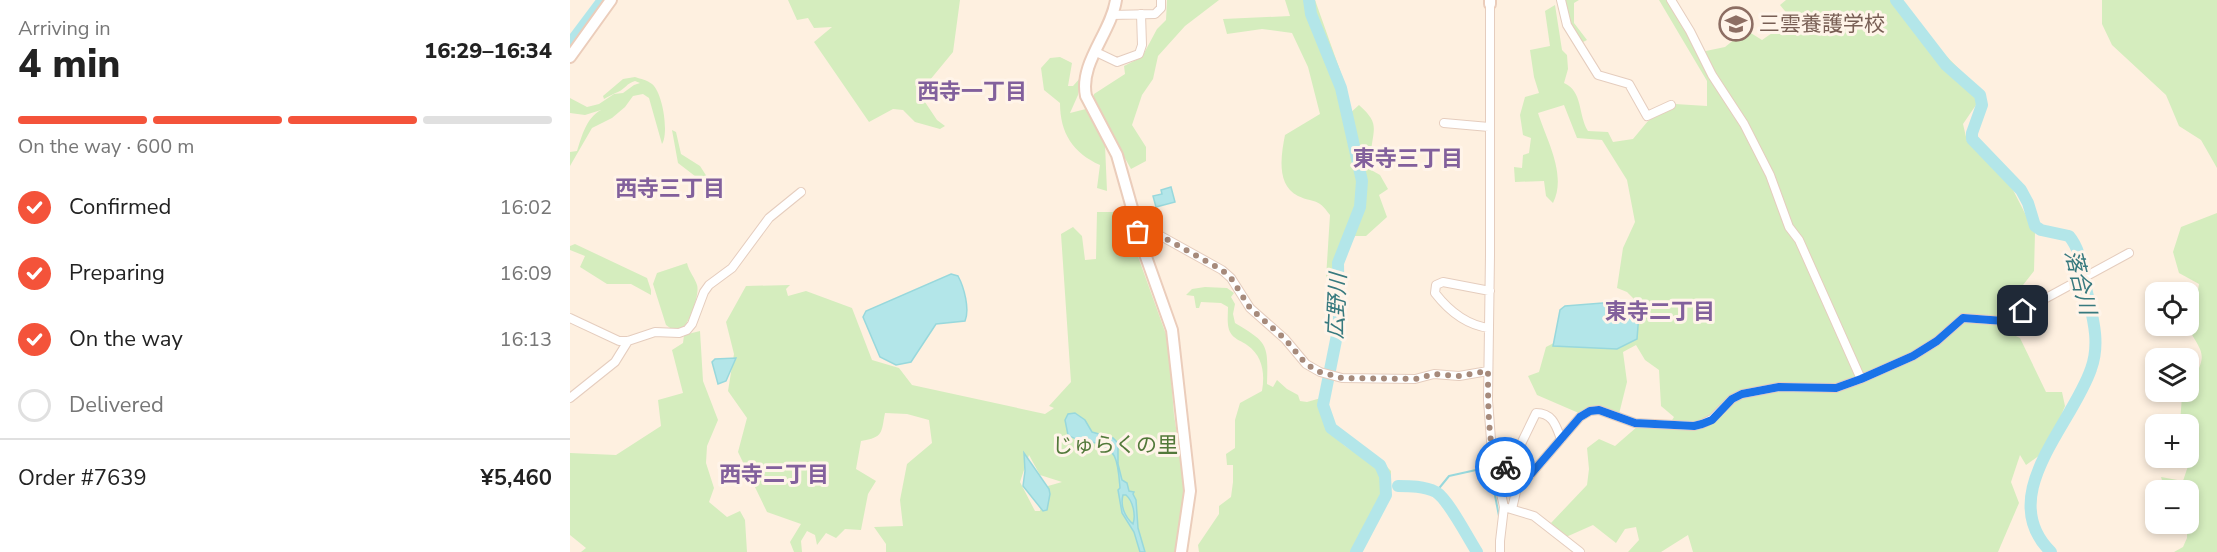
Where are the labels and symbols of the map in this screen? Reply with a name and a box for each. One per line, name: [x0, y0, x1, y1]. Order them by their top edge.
school or university icon: 三雲養護学校: [1718, 6, 1754, 42]
place label: 三雲養護学校: [1759, 10, 1885, 38]
district label: 西寺一丁目: [917, 77, 1027, 107]
district label: 東寺三丁目: [1353, 144, 1463, 174]
district label: 西寺三丁目: [615, 174, 725, 204]
pin: [1112, 206, 1163, 257]
water label: 落合川: [2057, 247, 2103, 320]
water label: 広野川: [1320, 270, 1354, 340]
pin: [1997, 285, 2048, 336]
district label: 東寺二丁目: [1605, 297, 1715, 327]
park label: じゅらくの里: [1052, 431, 1178, 459]
courier: [1475, 437, 1535, 497]
district label: 西寺二丁目: [719, 460, 829, 490]

